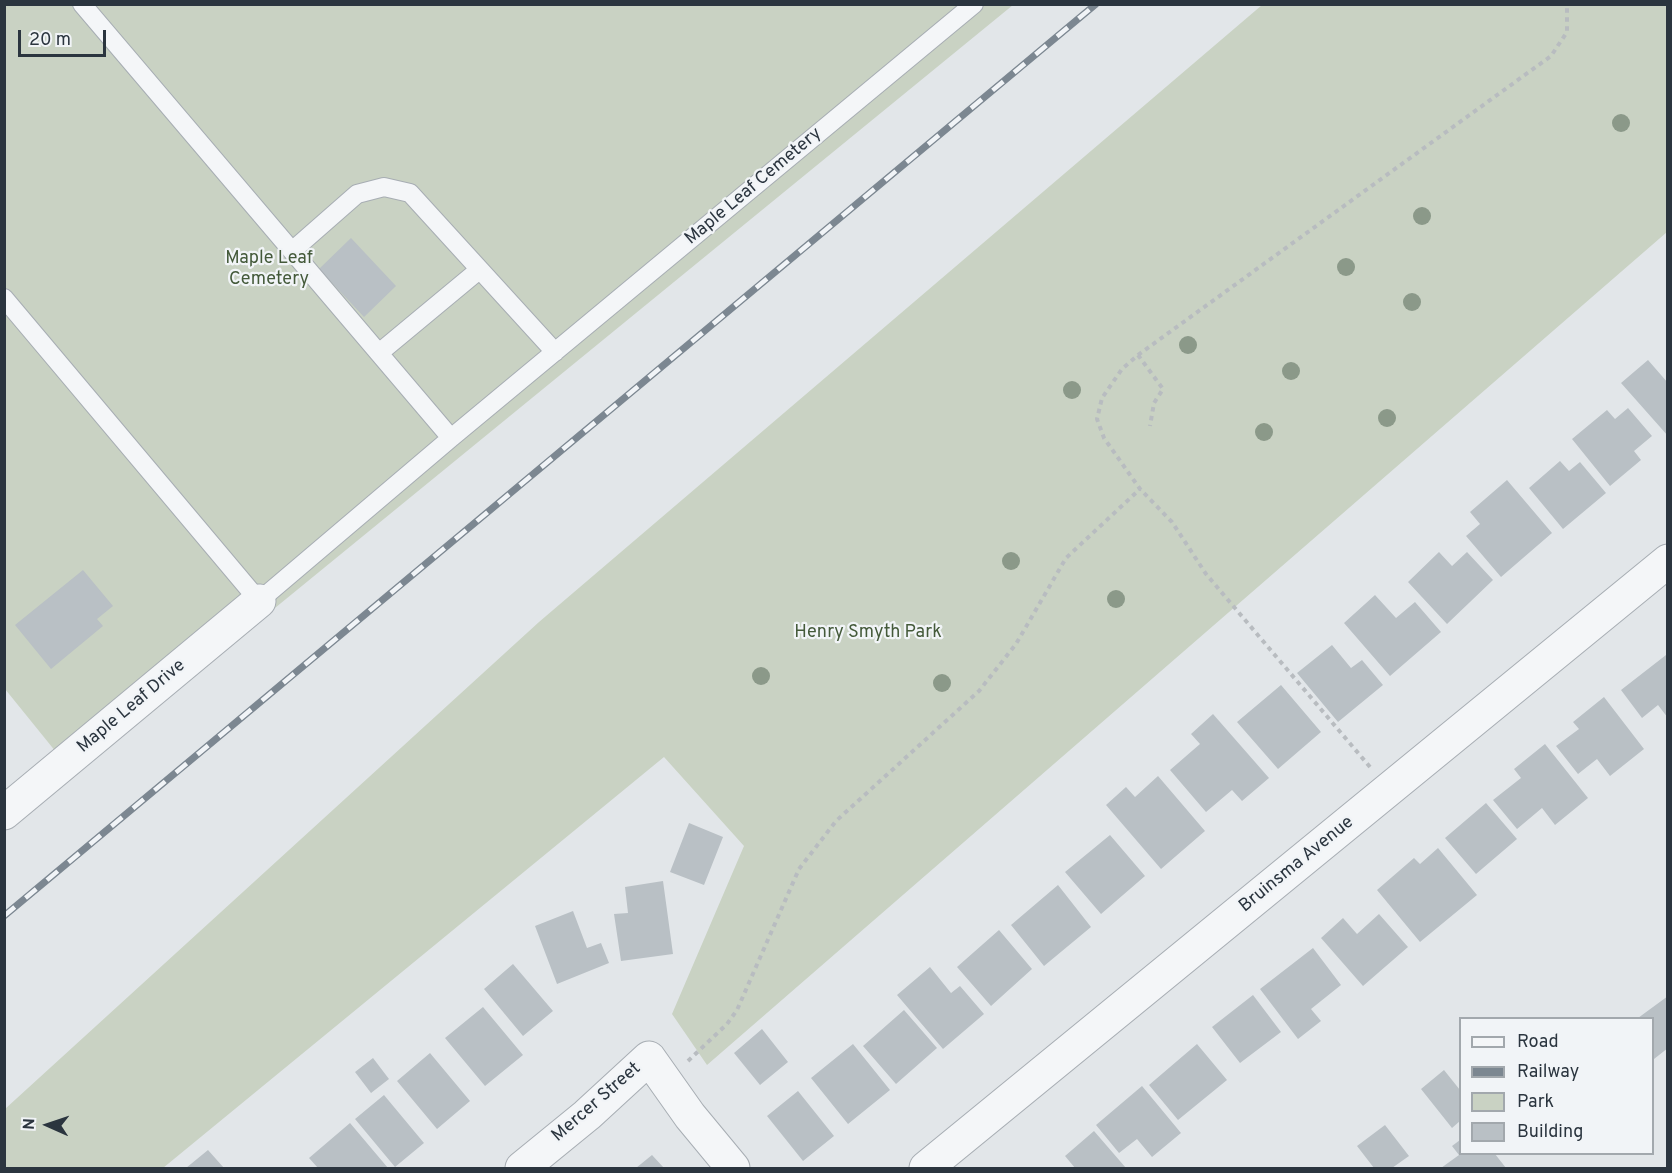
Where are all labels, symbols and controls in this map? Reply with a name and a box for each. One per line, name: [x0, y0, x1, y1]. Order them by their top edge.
scale bar: [21, 18, 110, 56]
text: 20 m: [29, 29, 71, 52]
street label: Maple Leaf Cemetery: [681, 124, 827, 250]
park label: Maple Leaf Cemetery: [225, 248, 313, 290]
park label: Henry Smyth Park: [794, 622, 942, 644]
street label: Maple Leaf Drive: [74, 656, 190, 758]
street label: Bruinsma Avenue: [1235, 812, 1359, 918]
legend: [1459, 1017, 1654, 1155]
text: Road: [1517, 1031, 1559, 1054]
street label: Mercer Street: [548, 1059, 646, 1147]
text: Railway: [1517, 1061, 1579, 1084]
text: Park: [1517, 1091, 1554, 1114]
north arrow: [18, 1095, 78, 1155]
text: N: [20, 1118, 40, 1130]
text: Building: [1517, 1121, 1583, 1144]

